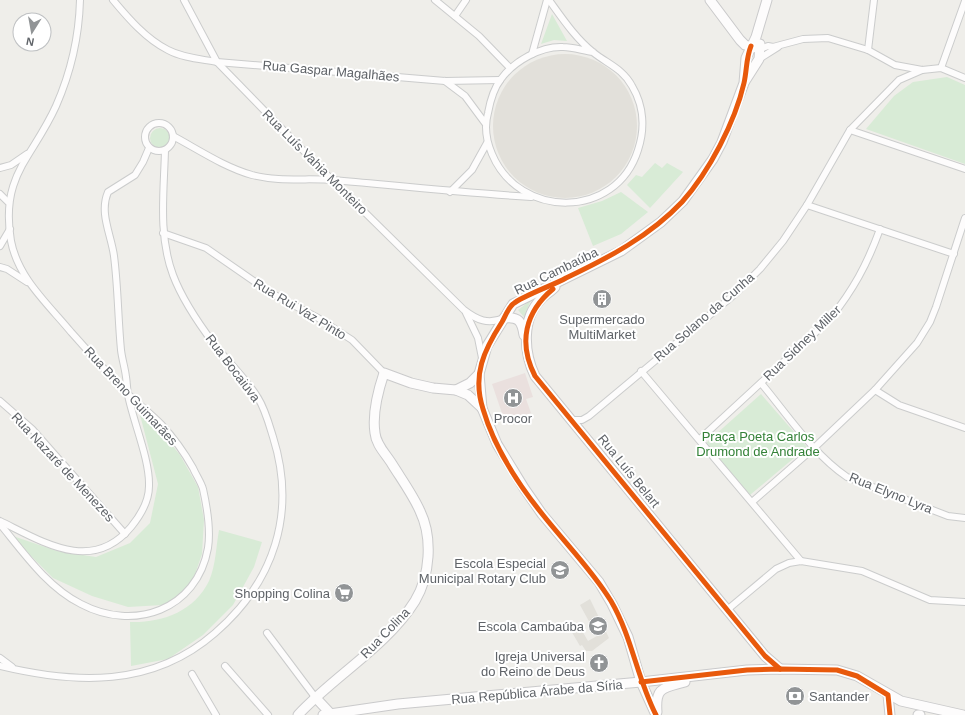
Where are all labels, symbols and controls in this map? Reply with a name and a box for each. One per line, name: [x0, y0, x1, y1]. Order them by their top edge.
north arrow: [12, 12, 52, 52]
text: N: [25, 35, 35, 48]
street label: Rua Gaspar Magalhães: [262, 58, 401, 84]
street label: Rua Luís Vahia Monteiro: [259, 106, 371, 218]
street label: Rua Cambaúba: [512, 244, 601, 298]
street label: Rua Solano da Cunha: [651, 269, 758, 365]
street label: Rua Rui Vaz Pinto: [251, 275, 349, 343]
building icon: Supermercado MultiMarket: [591, 288, 613, 310]
street label: Rua Sidney Miller: [760, 302, 844, 384]
place label: Supermercado MultiMarket: [559, 312, 645, 342]
street label: Rua Bocaiúva: [203, 331, 264, 405]
street label: Rua Breno Guimarães: [81, 344, 181, 449]
hospital icon: Procor: [502, 387, 524, 409]
street label: Rua Nazaré de Menezes: [8, 409, 118, 525]
place label: Procor: [494, 411, 533, 426]
park label: Praça Poeta Carlos Drumond de Andrade: [696, 429, 820, 459]
street label: Rua Luís Belart: [595, 431, 663, 511]
street label: Rua Elyno Lyra: [847, 469, 935, 517]
place label: Escola Especial Municipal Rotary Club: [419, 556, 546, 586]
school or university icon: Escola Especial Municipal Rotary Club: [549, 559, 571, 581]
supermarket icon: Shopping Colina: [333, 582, 355, 604]
place label: Shopping Colina: [235, 586, 331, 601]
street label: Rua Colina: [357, 604, 413, 661]
school or university icon: Escola Cambaúba: [587, 615, 609, 637]
place label: Escola Cambaúba: [478, 619, 585, 634]
place label: Igreja Universal do Reino de Deus: [481, 649, 585, 679]
church icon: Igreja Universal do Reino de Deus: [588, 652, 610, 674]
street label: Rua República Árabe da Síria: [451, 677, 624, 707]
bank icon: Santander: [784, 685, 806, 707]
place label: Santander: [809, 689, 870, 704]

